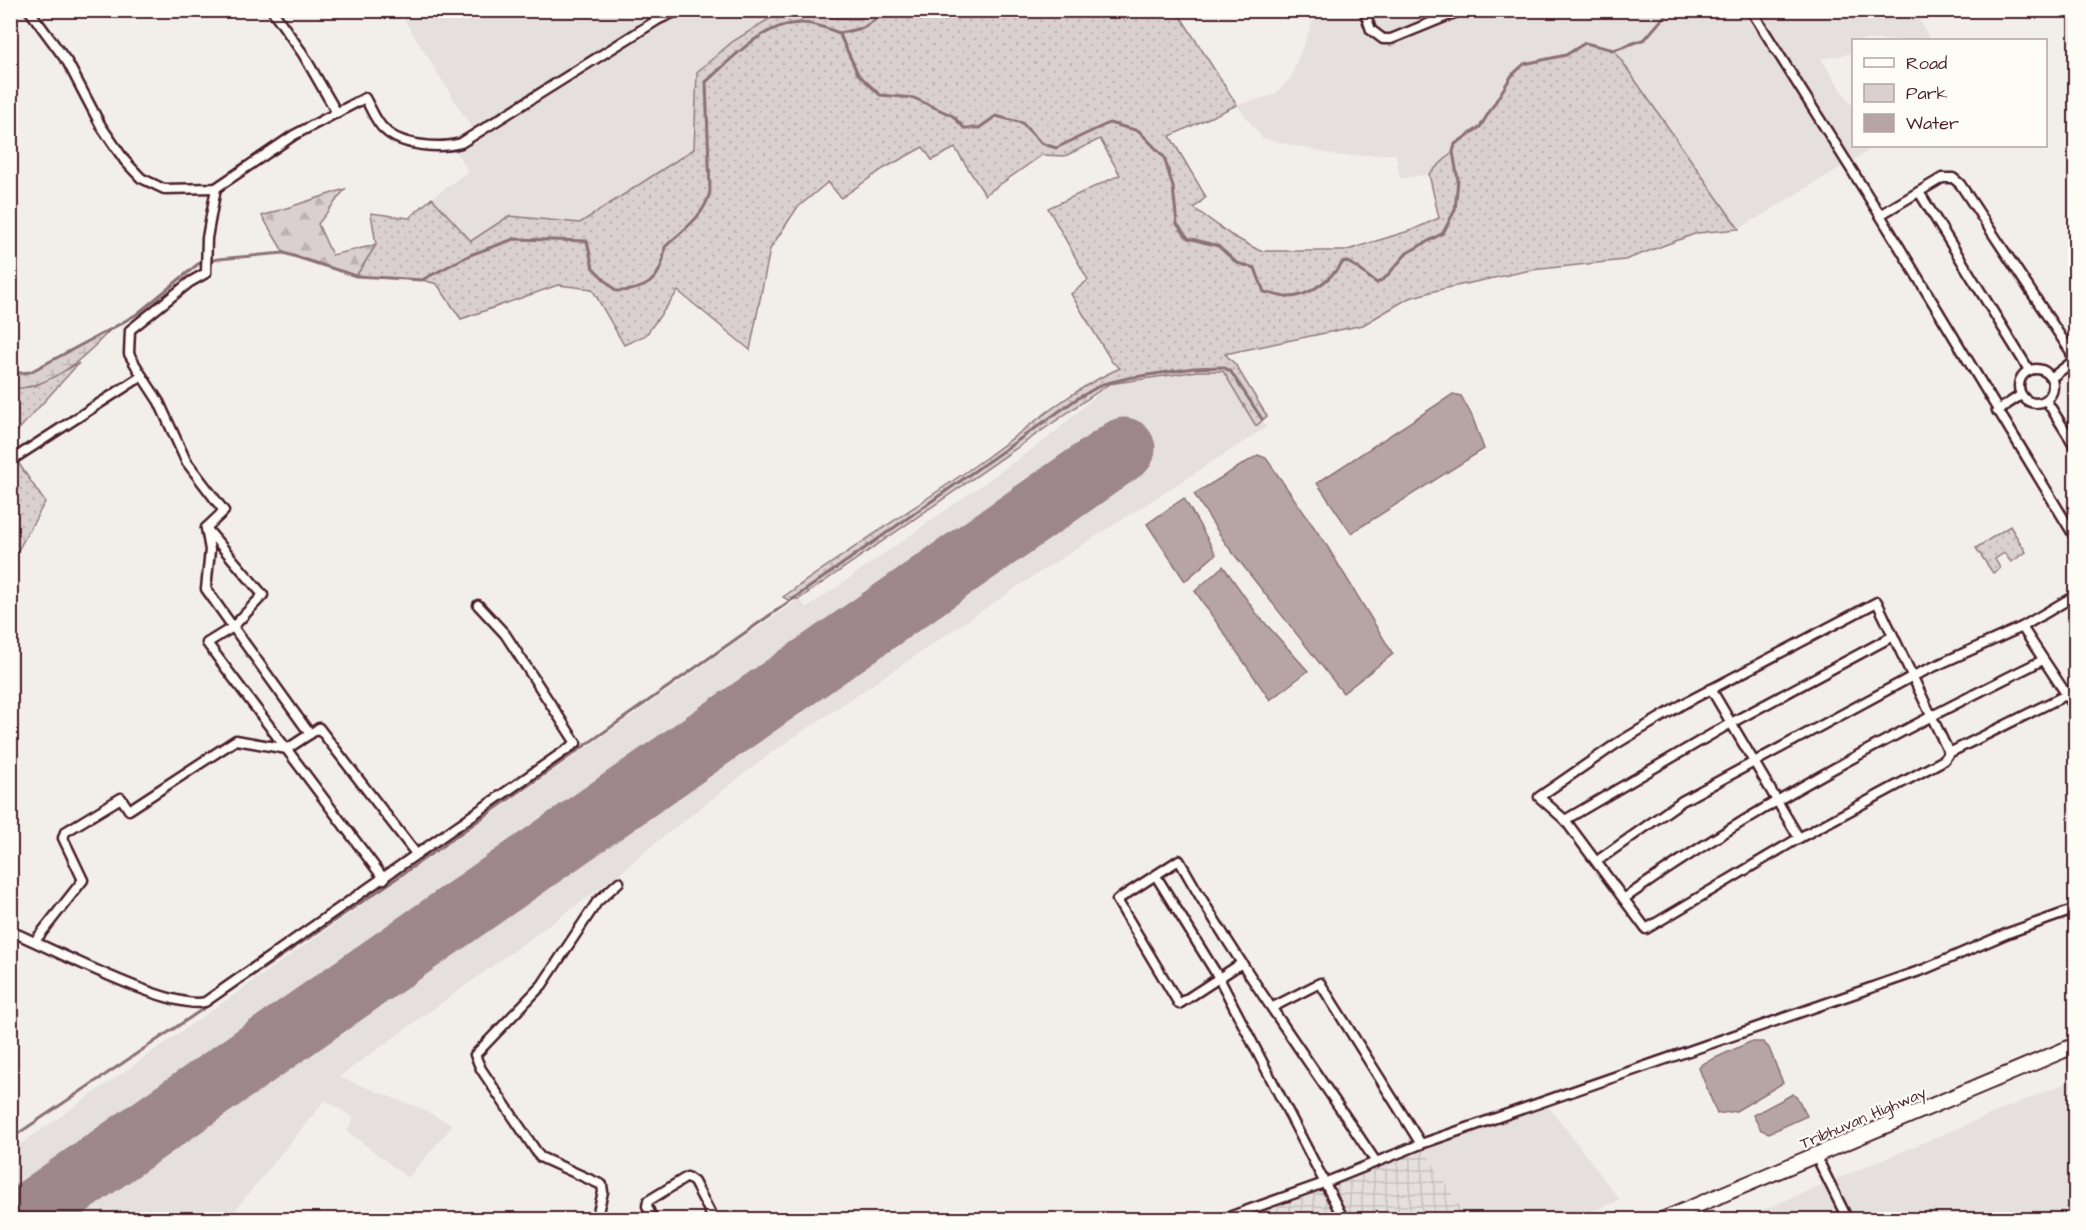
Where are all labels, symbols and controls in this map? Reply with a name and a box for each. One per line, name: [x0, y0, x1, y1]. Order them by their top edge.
legend: [1852, 39, 2047, 147]
text: Road: [1906, 51, 1947, 76]
text: Park: [1906, 81, 1948, 106]
text: Water: [1906, 111, 1959, 136]
street label: Tribhuvan Highway: [1796, 1081, 1930, 1155]

